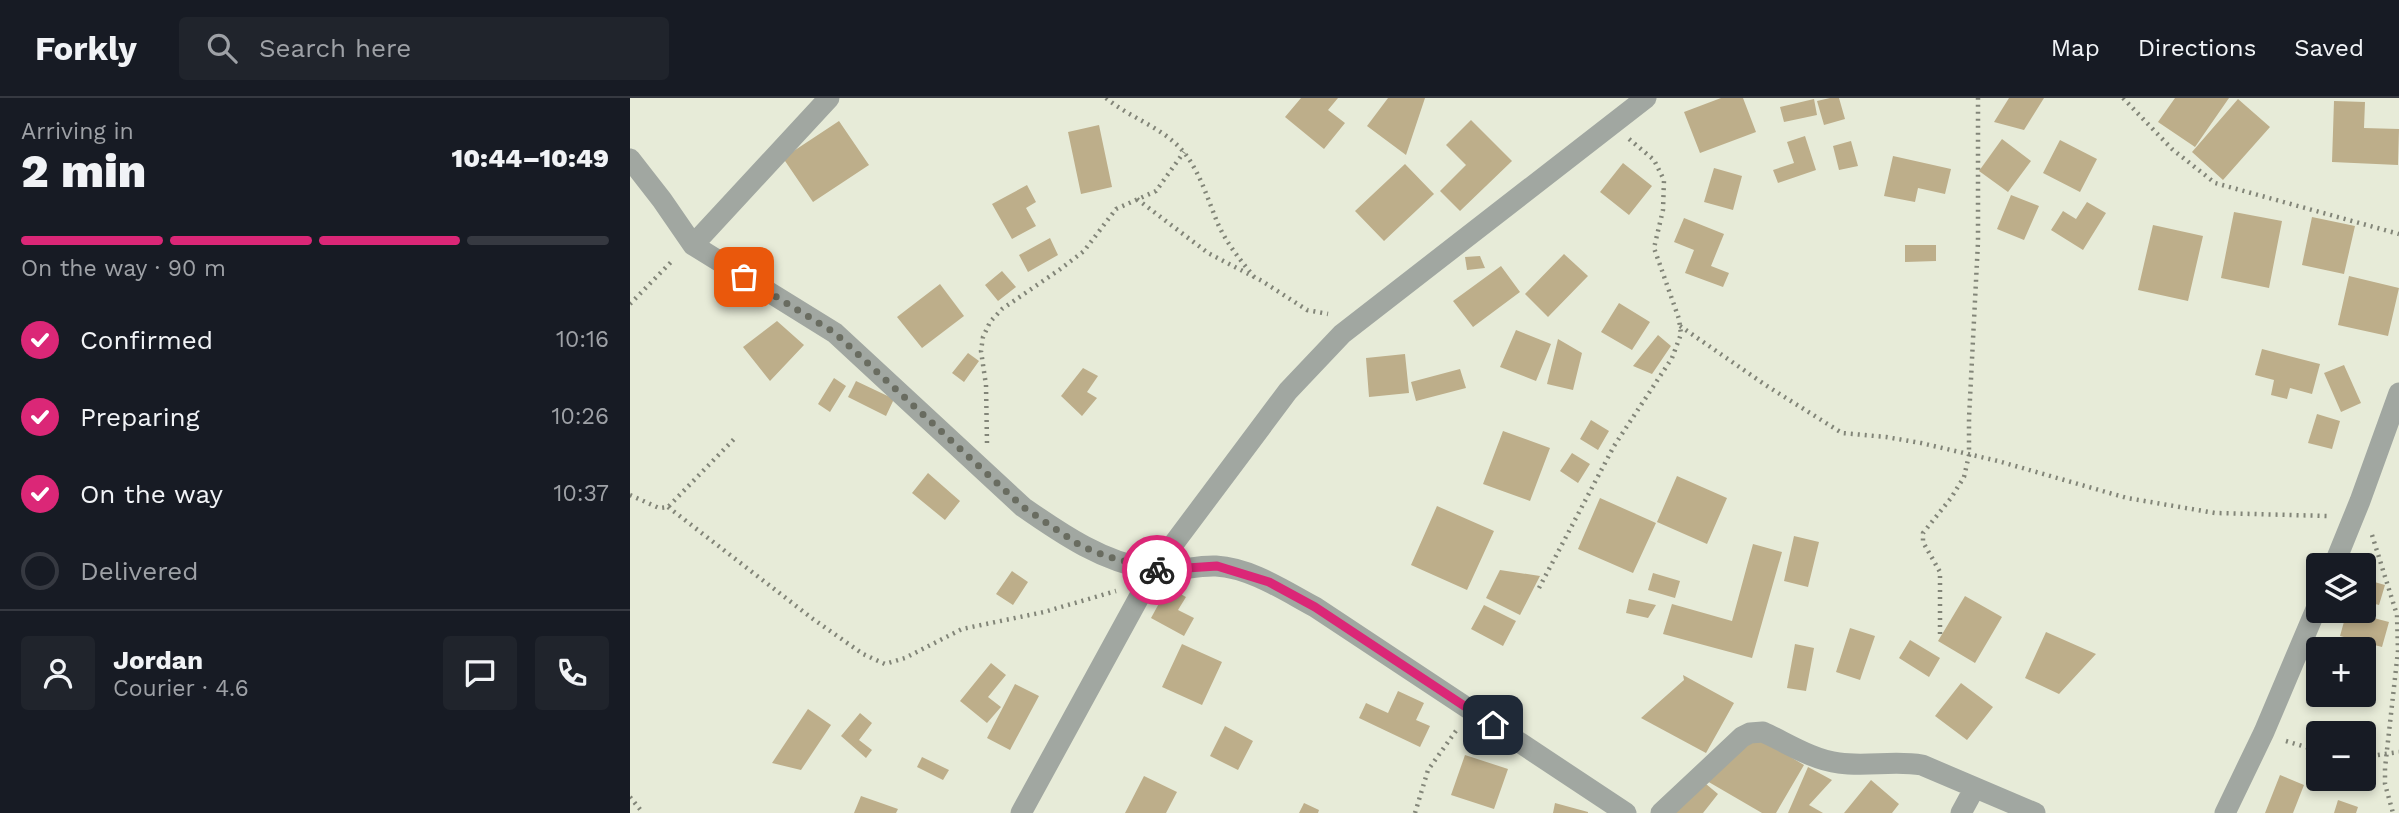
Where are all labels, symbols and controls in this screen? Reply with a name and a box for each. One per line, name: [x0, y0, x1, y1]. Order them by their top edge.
search box: [179, 17, 669, 80]
text: Forkly: [35, 29, 137, 68]
icon: search: [203, 29, 241, 67]
text: Search here: [259, 33, 411, 63]
text: Map: [2051, 34, 2100, 62]
text: Directions: [2138, 34, 2256, 62]
text: Saved: [2294, 34, 2364, 62]
text: Arriving in: [21, 118, 134, 145]
text: 10:44–10:49: [452, 143, 609, 173]
text: 2 min: [21, 144, 146, 198]
pin: [714, 247, 774, 307]
text: On the way · 90 m: [21, 255, 226, 282]
icon: bag: [725, 258, 763, 296]
icon: check: [21, 321, 59, 359]
text: Confirmed: [80, 325, 213, 355]
text: 10:16: [556, 326, 609, 353]
icon: check: [21, 398, 59, 436]
text: Preparing: [80, 402, 200, 432]
text: 10:26: [552, 403, 609, 430]
icon: check: [21, 475, 59, 513]
text: On the way: [80, 479, 223, 509]
text: 10:37: [554, 480, 609, 507]
courier: [1122, 535, 1192, 605]
icon: bike: [1138, 551, 1176, 589]
map controls: [2306, 553, 2376, 791]
button: layers: [2306, 553, 2376, 623]
text: Delivered: [80, 556, 199, 586]
button: person: [21, 636, 95, 710]
button: chat: [443, 636, 517, 710]
button: phone: [535, 636, 609, 710]
button: +: [2306, 637, 2376, 707]
text: Jordan: [113, 645, 203, 675]
text: Courier · 4.6: [113, 675, 249, 702]
pin: [1463, 695, 1523, 755]
icon: home: [1474, 706, 1512, 744]
button: −: [2306, 721, 2376, 791]

